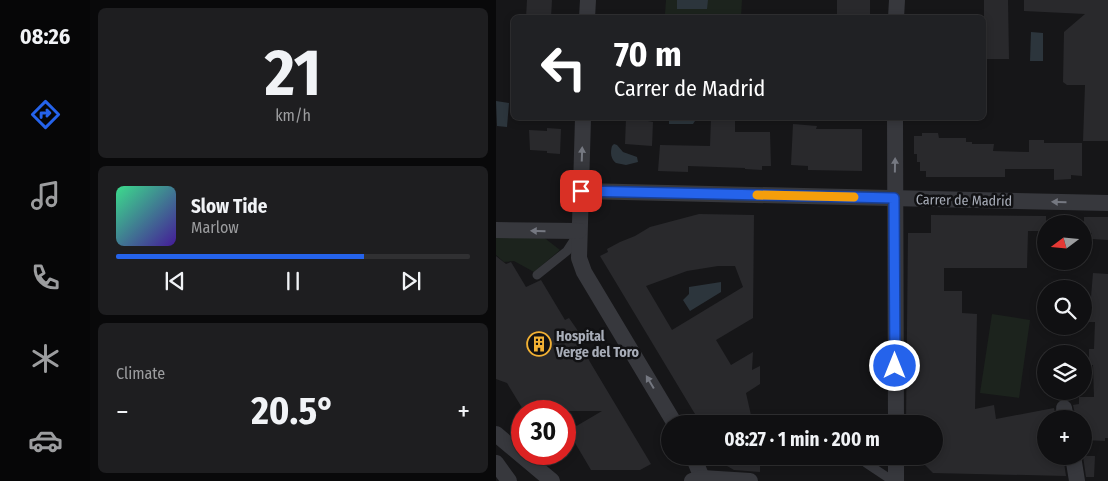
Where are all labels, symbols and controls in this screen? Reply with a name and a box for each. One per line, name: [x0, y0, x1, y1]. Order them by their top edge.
text: 08:26: [20, 23, 70, 50]
text: 70 m: [614, 33, 682, 75]
text: 21: [265, 34, 321, 112]
icon: left: [531, 35, 596, 100]
text: Carrer de Madrid: [614, 75, 765, 102]
icon: directions: [28, 97, 63, 132]
text: km/h: [275, 106, 311, 125]
one-way arrow: [578, 146, 586, 162]
one-way arrow: [891, 157, 899, 173]
pin: [560, 170, 602, 212]
icon: arrive: [567, 177, 595, 205]
icon: music: [28, 178, 63, 213]
street label: Carrer de Madrid: [916, 191, 1012, 210]
text: Slow Tide: [191, 195, 267, 218]
one-way arrow: [1051, 198, 1067, 206]
north arrow: [1037, 215, 1092, 270]
map controls: [1037, 215, 1092, 465]
text: Marlow: [191, 218, 239, 237]
one-way arrow: [529, 227, 545, 235]
icon: phone: [28, 260, 63, 295]
icon: previous: [161, 267, 189, 295]
icon: pause: [279, 267, 307, 295]
icon: next: [397, 267, 425, 295]
button: search: [1037, 280, 1092, 335]
place label: Hospital Verge del Toro: [555, 328, 640, 361]
building icon: Hospital Verge del Toro: [526, 331, 552, 357]
position arrow: [868, 339, 920, 391]
icon: climate: [28, 341, 63, 376]
button: layers: [1037, 345, 1092, 400]
text: Climate: [116, 364, 165, 383]
one-way arrow: [645, 375, 654, 388]
text: 20.5°: [251, 388, 335, 434]
text: −: [116, 395, 129, 428]
text: +: [457, 395, 470, 428]
speed limit sign: 30: [511, 400, 576, 465]
button: +: [1037, 410, 1092, 465]
icon: car: [28, 423, 63, 458]
text: 08:27 · 1 min · 200 m: [724, 428, 880, 451]

